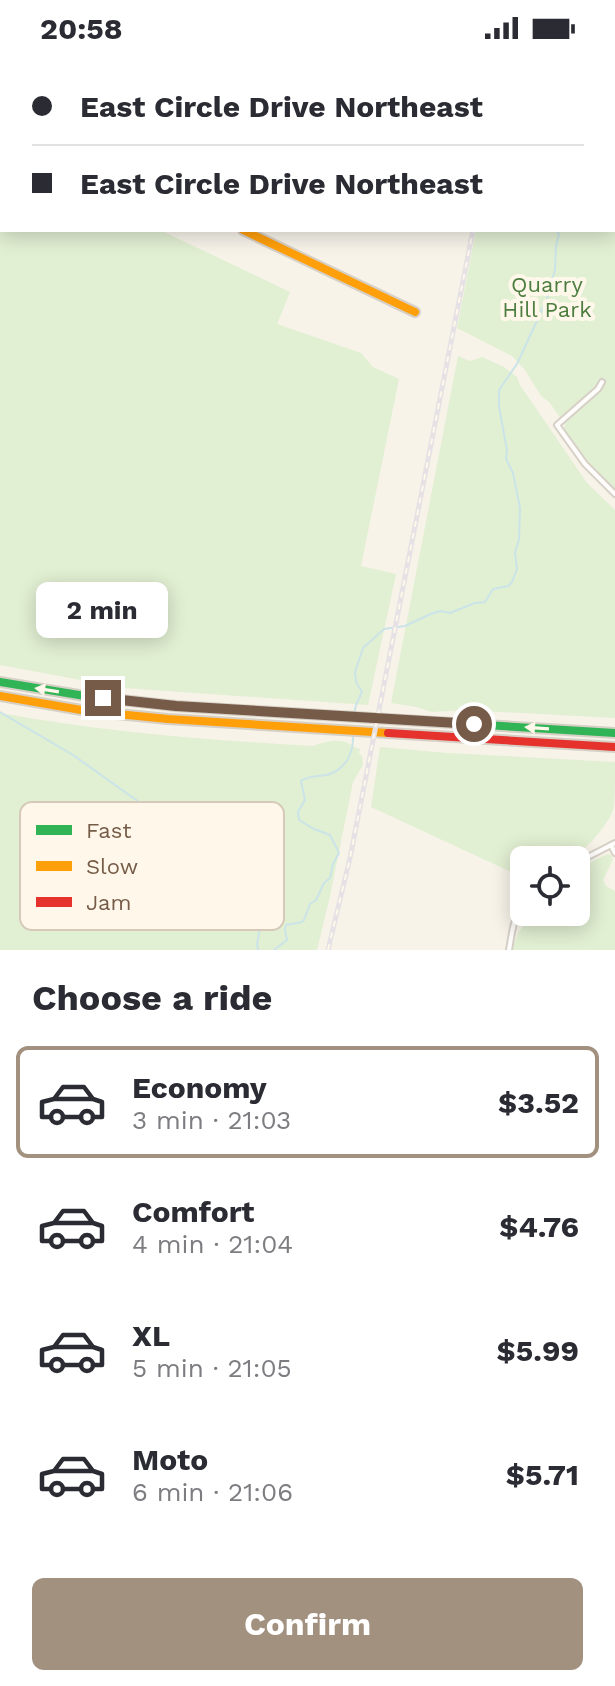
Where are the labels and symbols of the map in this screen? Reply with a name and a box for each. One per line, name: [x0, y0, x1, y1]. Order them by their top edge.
park label: Quarry Hill Park: [502, 272, 592, 322]
callout: 2 min: [37, 582, 169, 638]
route end: [85, 680, 121, 716]
one-way arrow: [34, 684, 59, 696]
route start: [456, 706, 492, 742]
one-way arrow: [524, 721, 549, 734]
legend: [20, 802, 284, 930]
text: Fast: [86, 818, 132, 843]
text: Slow: [86, 854, 138, 879]
text: Jam: [86, 890, 131, 915]

